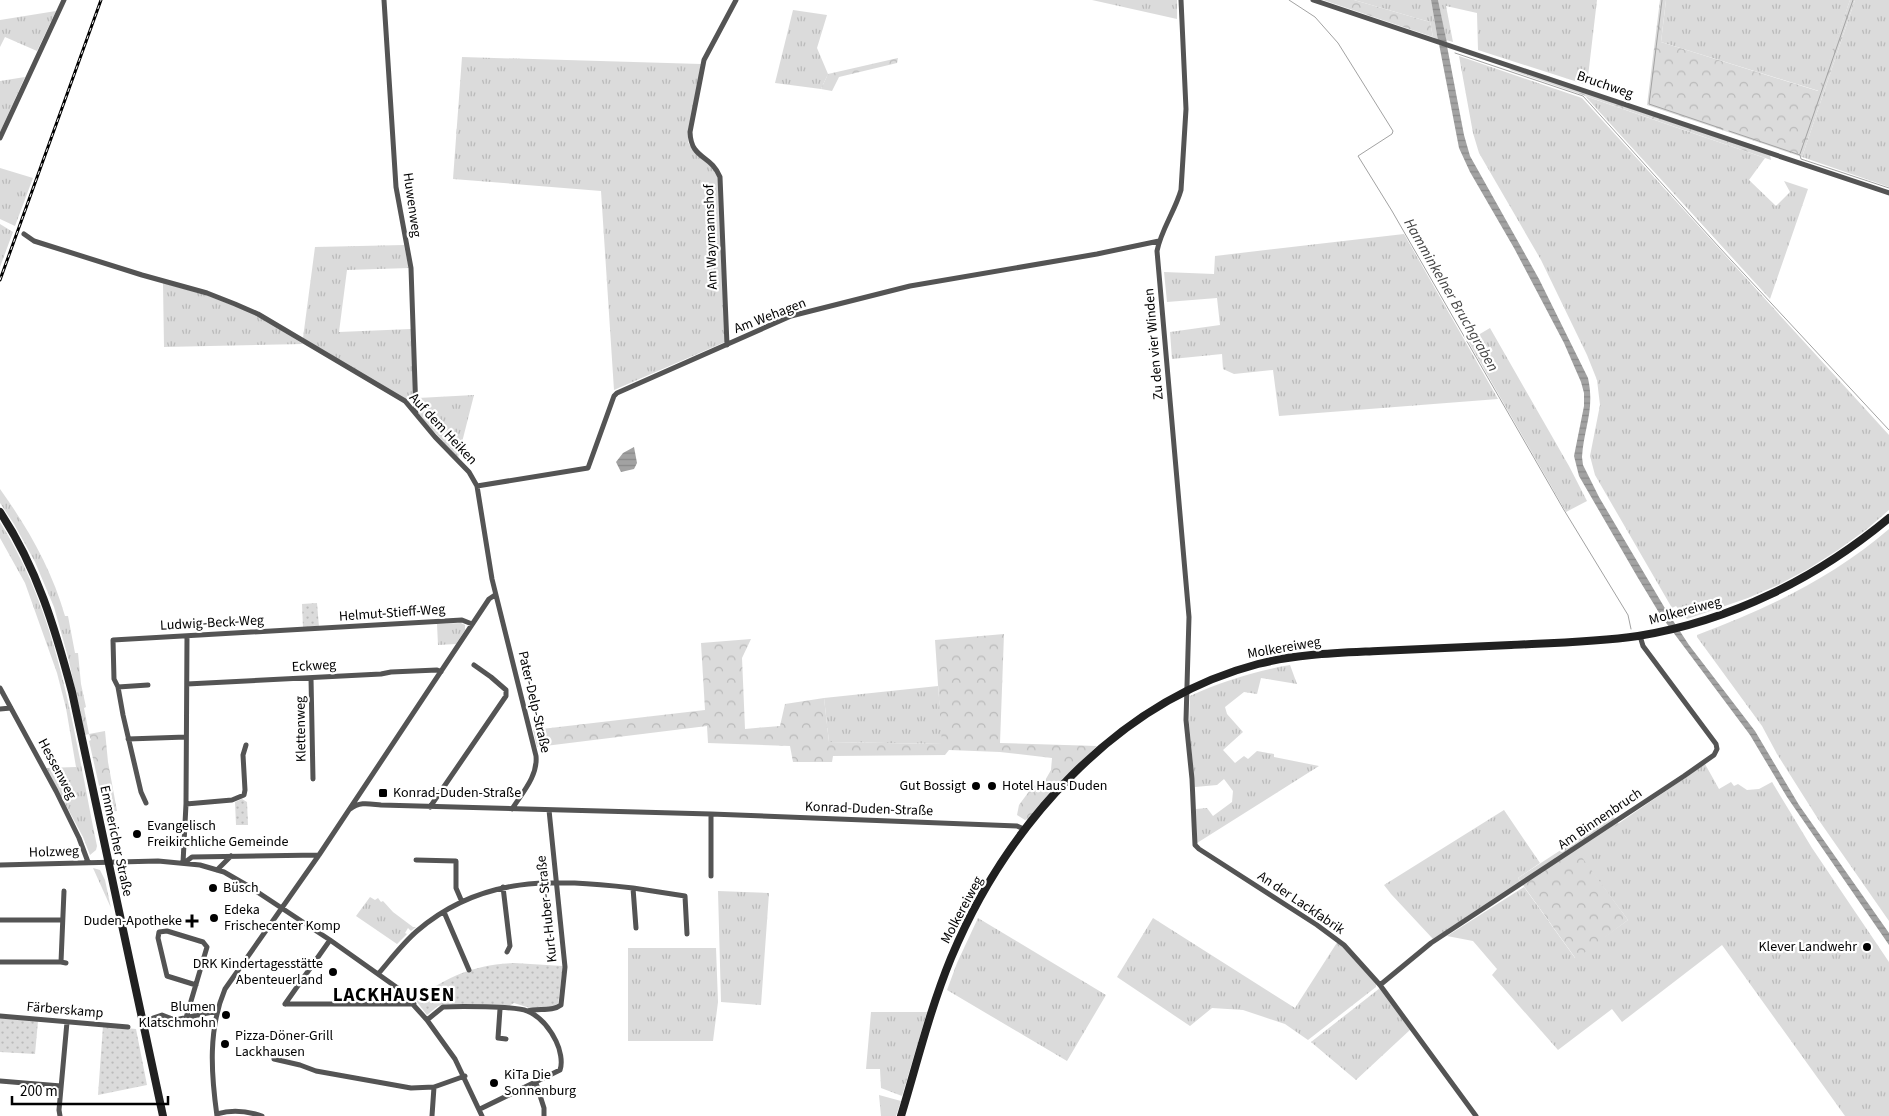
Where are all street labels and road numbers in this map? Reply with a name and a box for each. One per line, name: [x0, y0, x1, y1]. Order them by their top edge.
street label: Bruchweg: [1574, 66, 1636, 104]
street label: Huwenweg: [398, 171, 426, 239]
street label: Am Waymannshof: [699, 183, 723, 290]
street label: Zu den vier Winden: [1139, 287, 1169, 401]
street label: Am Wehagen: [731, 293, 809, 339]
street label: Auf dem Heiken: [404, 389, 482, 469]
street label: Molkereiweg: [1647, 592, 1723, 630]
street label: Helmut-Stieff-Weg: [338, 599, 446, 627]
street label: Ludwig-Beck-Weg: [160, 610, 264, 636]
street label: Molkereiweg: [1246, 632, 1322, 664]
street label: Pater-Delp-Straße: [513, 649, 555, 755]
street label: Eckweg: [291, 655, 337, 677]
street label: Klettenweg: [290, 696, 312, 762]
street label: Hessenweg: [33, 735, 81, 803]
street label: Am Binnenbruch: [1554, 783, 1646, 855]
street label: Emmericher Straße: [94, 784, 138, 898]
street label: Konrad-Duden-Straße: [805, 797, 933, 821]
street label: Holzweg: [29, 841, 79, 863]
street label: Kurt-Huber-Straße: [531, 854, 563, 964]
street label: An der Lackfabrik: [1253, 866, 1349, 940]
street label: Molkereiweg: [936, 873, 988, 947]
street label: Färberskamp: [26, 997, 104, 1023]

